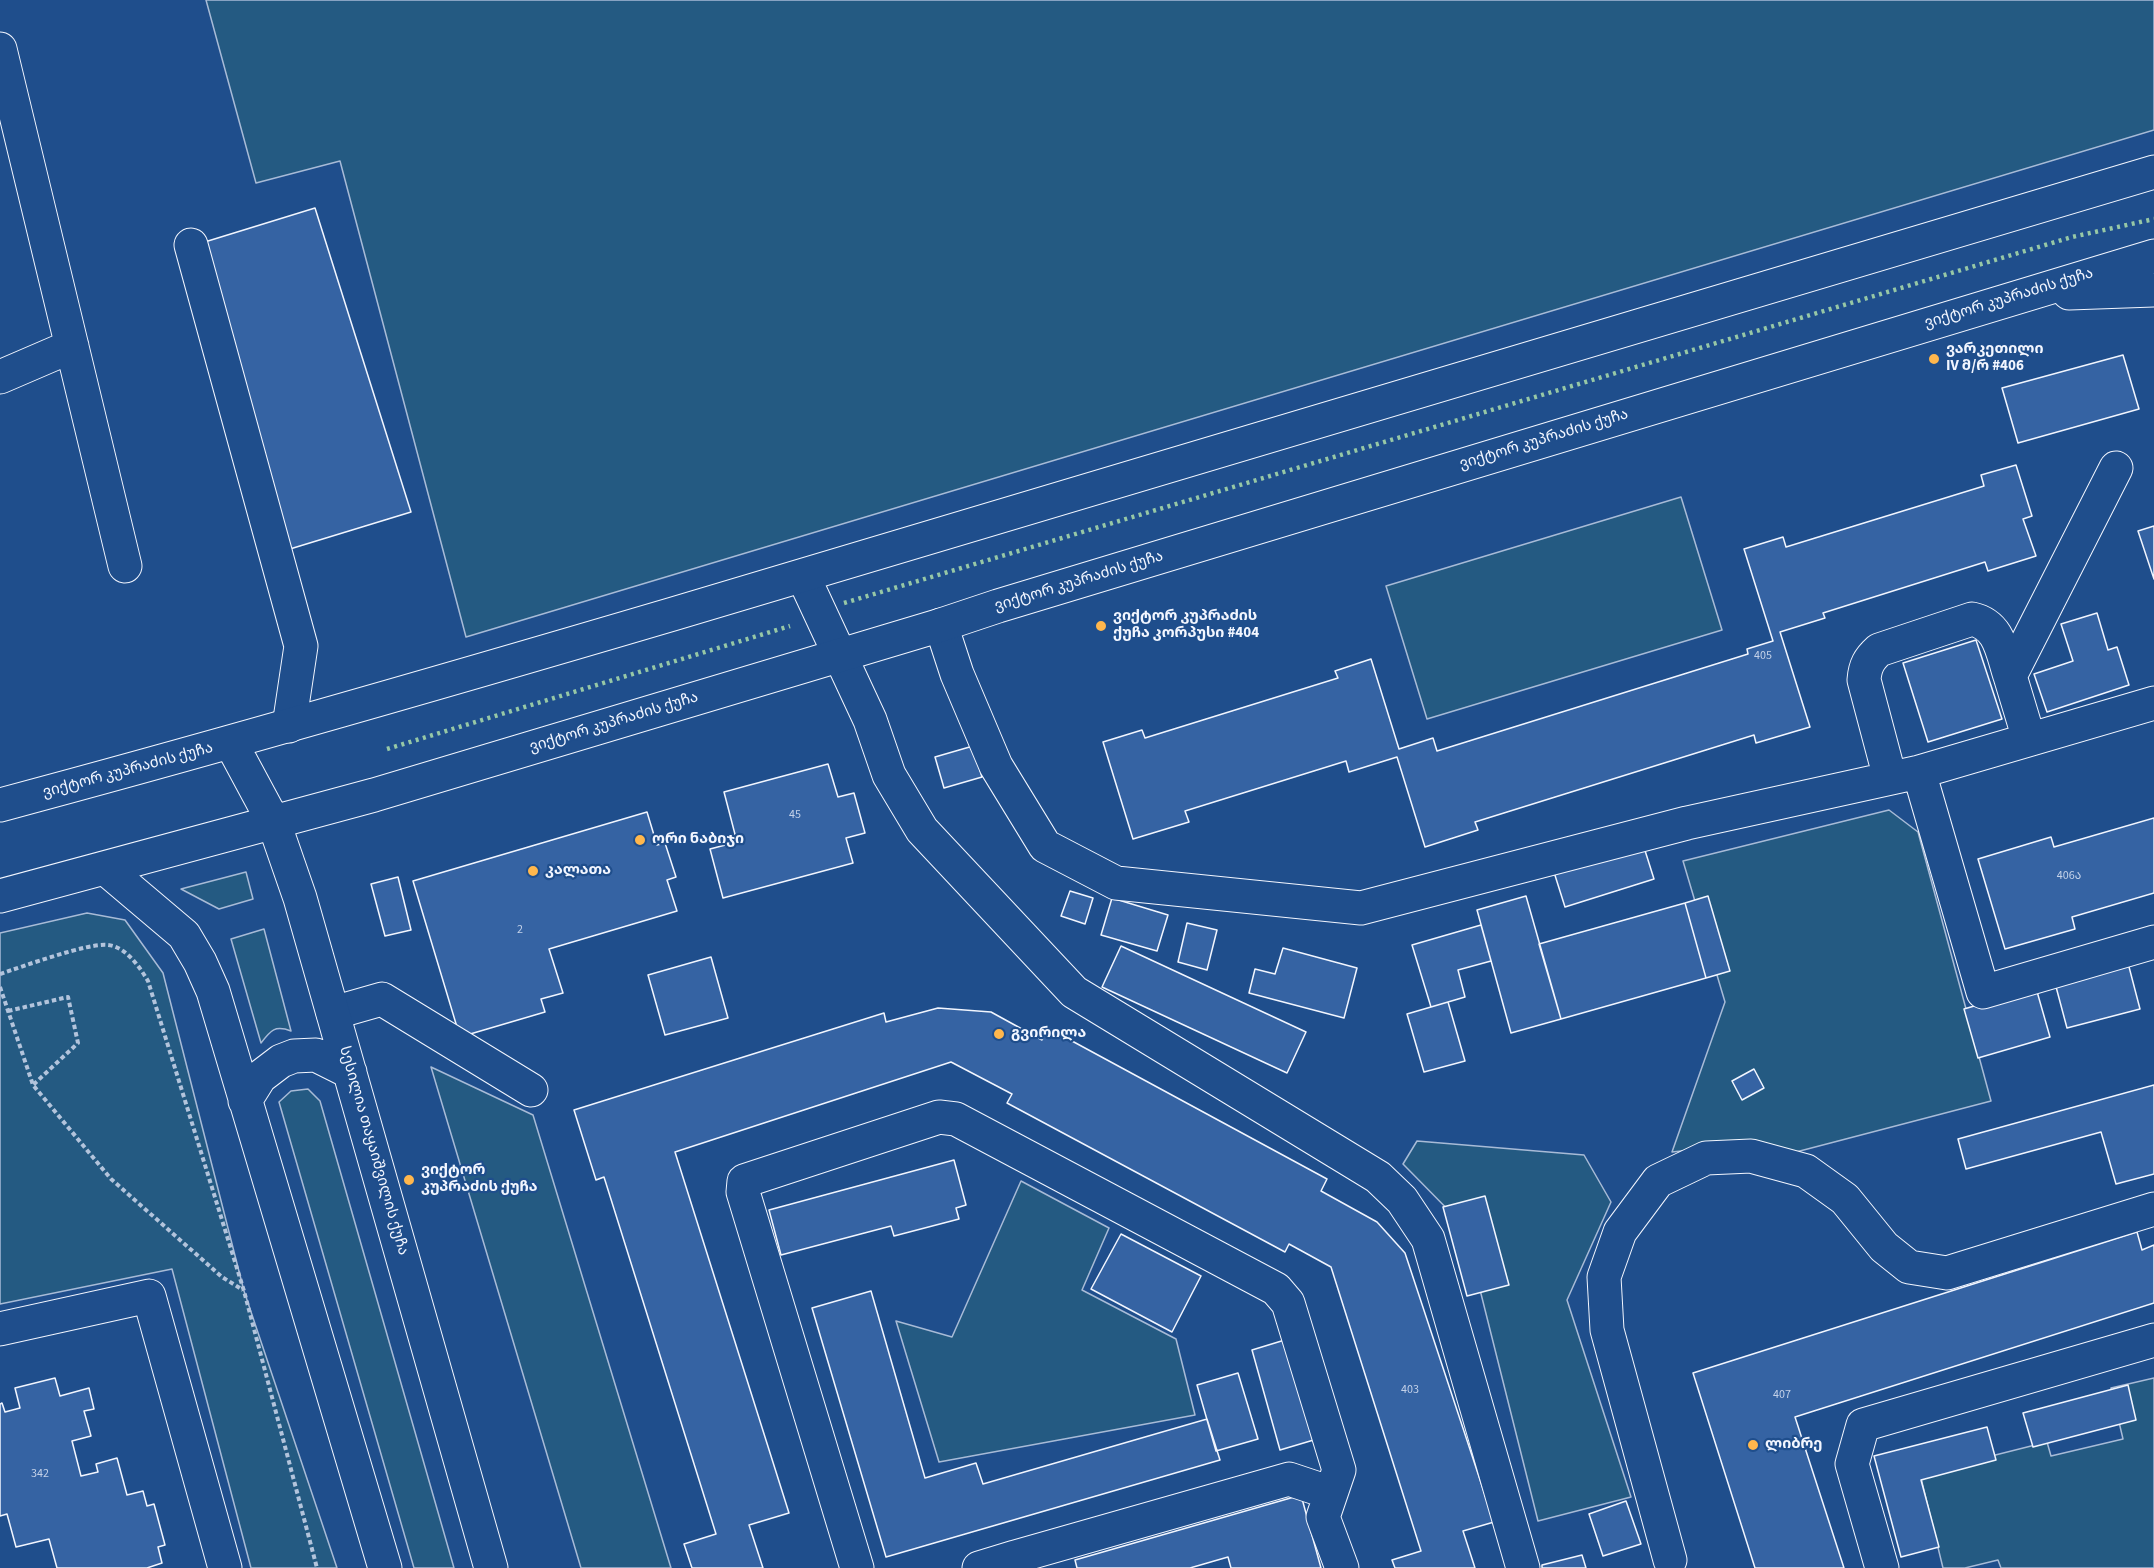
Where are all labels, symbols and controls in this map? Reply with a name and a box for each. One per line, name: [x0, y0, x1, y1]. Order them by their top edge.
street label: ვიქტორ კუპრაძის ქუჩა: [1922, 265, 2096, 333]
place label: ვარკეთილი IV მ/რ #406: [1946, 341, 2044, 376]
marker: ვარკეთილი IV მ/რ #406: [1927, 352, 1941, 366]
street label: ვიქტორ კუპრაძის ქუჩა: [1457, 406, 1631, 474]
street label: ვიქტორ კუპრაძის ქუჩა: [992, 548, 1166, 616]
place label: ვიქტორ კუპრაძის ქუჩა კორპუსი #404: [1113, 608, 1259, 643]
marker: ვიქტორ კუპრაძის ქუჩა კორპუსი #404: [1094, 619, 1108, 633]
house number: 405: [1754, 649, 1772, 663]
street label: ვიქტორ კუპრაძის ქუჩა: [527, 689, 701, 757]
street label: ვიქტორ კუპრაძის ქუჩა: [41, 740, 215, 802]
house number: 45: [789, 808, 801, 822]
place label: ორი ნაბიჯი: [652, 831, 744, 849]
marker: ორი ნაბიჯი: [633, 833, 647, 847]
place label: კალათა: [545, 862, 611, 880]
marker: კალათა: [526, 864, 540, 878]
house number: 406ა: [2057, 869, 2081, 883]
house number: 2: [517, 923, 523, 937]
place label: გვირილა: [1011, 1025, 1086, 1043]
marker: გვირილა: [992, 1027, 1006, 1041]
street label: სესილია თაყაიშვილის ქუჩა: [335, 1044, 411, 1258]
place label: ვიქტორ კუპრაძის ქუჩა: [421, 1162, 538, 1197]
marker: ვიქტორ კუპრაძის ქუჩა: [402, 1173, 416, 1187]
house number: 403: [1401, 1383, 1419, 1397]
house number: 407: [1773, 1388, 1791, 1402]
place label: ლიბრე: [1765, 1436, 1822, 1454]
marker: ლიბრე: [1746, 1438, 1760, 1452]
house number: 342: [31, 1467, 49, 1481]

